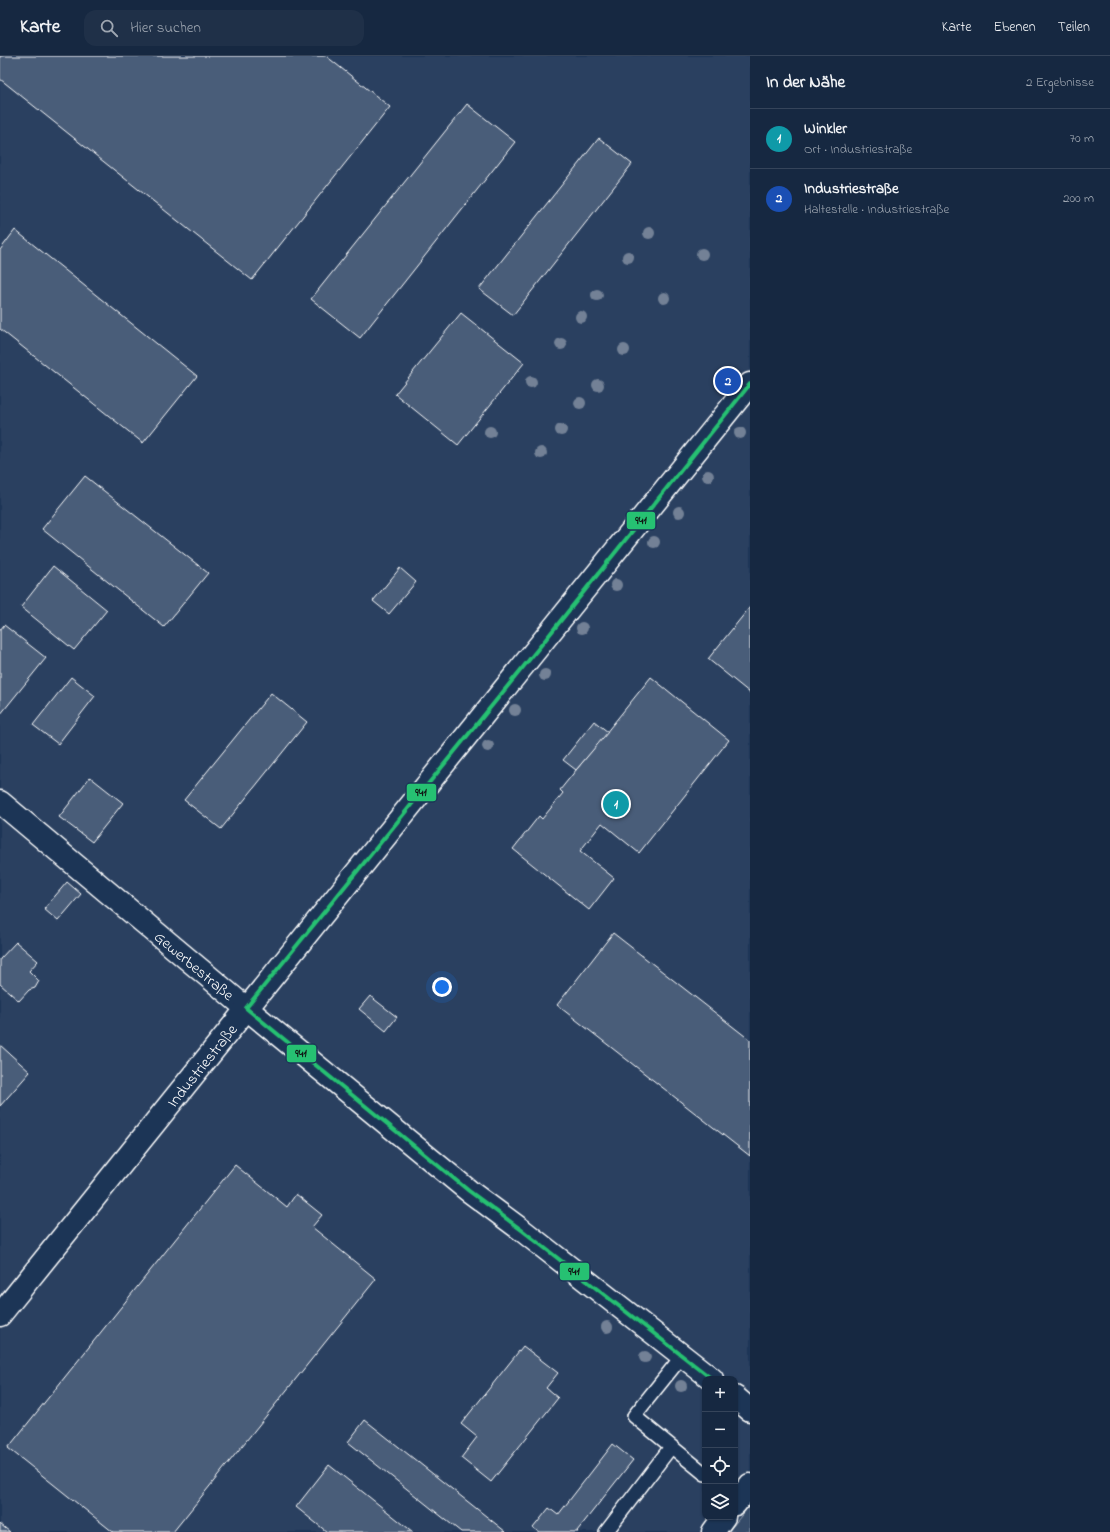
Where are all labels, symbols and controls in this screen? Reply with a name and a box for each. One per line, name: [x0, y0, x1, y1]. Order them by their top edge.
search box: [84, 10, 364, 46]
text: Karte: [20, 14, 60, 41]
icon: search: [98, 17, 120, 39]
text: Hier suchen: [130, 17, 201, 39]
text: Karte: [942, 17, 971, 38]
text: Ebenen: [993, 17, 1036, 38]
text: Teilen: [1058, 17, 1090, 38]
text: In der Nähe: [766, 70, 845, 95]
text: 2 Ergebnisse: [1026, 73, 1094, 92]
text: Winkler: [804, 118, 847, 140]
text: 1: [777, 129, 781, 148]
text: 70 m: [1070, 129, 1094, 148]
text: Ort · Industriestraße: [804, 140, 912, 159]
text: Industriestraße: [804, 178, 899, 200]
text: 2: [776, 189, 782, 208]
text: 200 m: [1063, 189, 1094, 208]
text: Haltestelle · Industriestraße: [804, 200, 949, 219]
pin: 2: [715, 366, 741, 396]
line badge: 941: [626, 511, 656, 530]
text: 941: [634, 513, 647, 529]
line badge: 941: [406, 783, 437, 802]
text: 941: [414, 785, 427, 801]
pin: 1: [603, 789, 629, 819]
street label: Gewerbestraße: [148, 926, 239, 1008]
your location: [432, 977, 452, 997]
street label: Industriestraße: [162, 1019, 244, 1113]
line badge: 941: [286, 1044, 317, 1063]
text: 941: [294, 1046, 307, 1062]
line badge: 941: [559, 1262, 590, 1281]
text: 941: [567, 1264, 580, 1280]
map controls: [702, 1376, 738, 1520]
button: +: [702, 1376, 738, 1412]
button: −: [702, 1412, 738, 1448]
button: locate: [702, 1448, 738, 1484]
button: layers: [702, 1484, 738, 1520]

